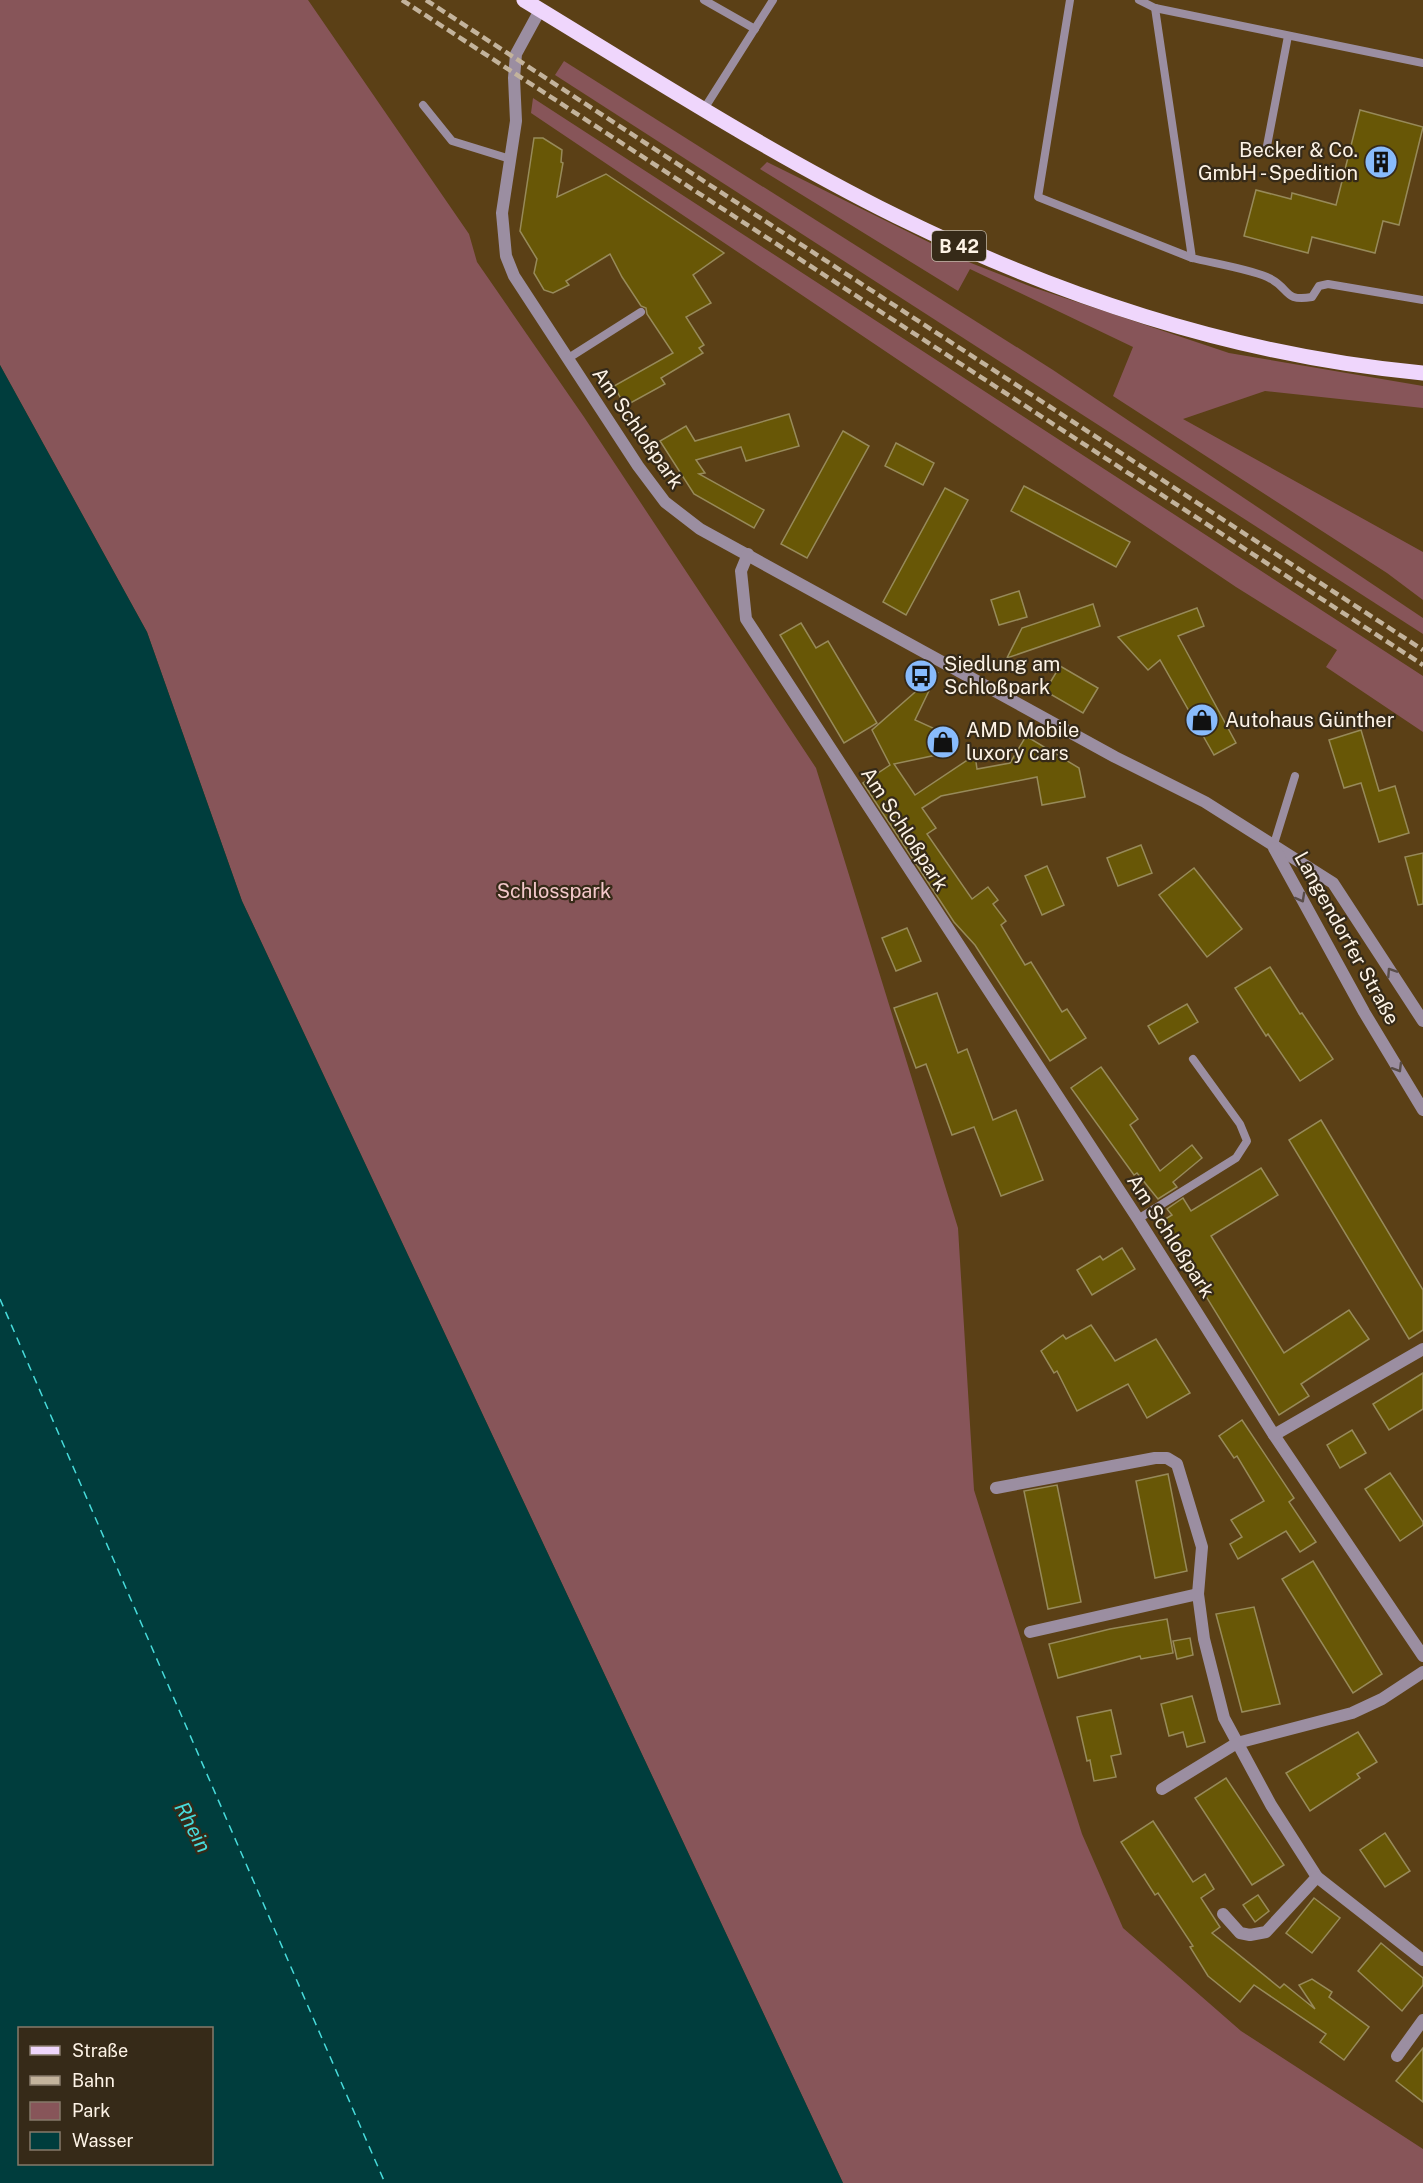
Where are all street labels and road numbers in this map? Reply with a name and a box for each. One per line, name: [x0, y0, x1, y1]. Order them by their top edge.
road number: B 42: [932, 231, 986, 261]
street label: Am Schloßpark: [587, 363, 689, 493]
street label: Am Schloßpark: [856, 763, 954, 895]
street label: Langendorfer Straße: [1289, 847, 1405, 1029]
street label: Am Schloßpark: [1122, 1170, 1220, 1302]

